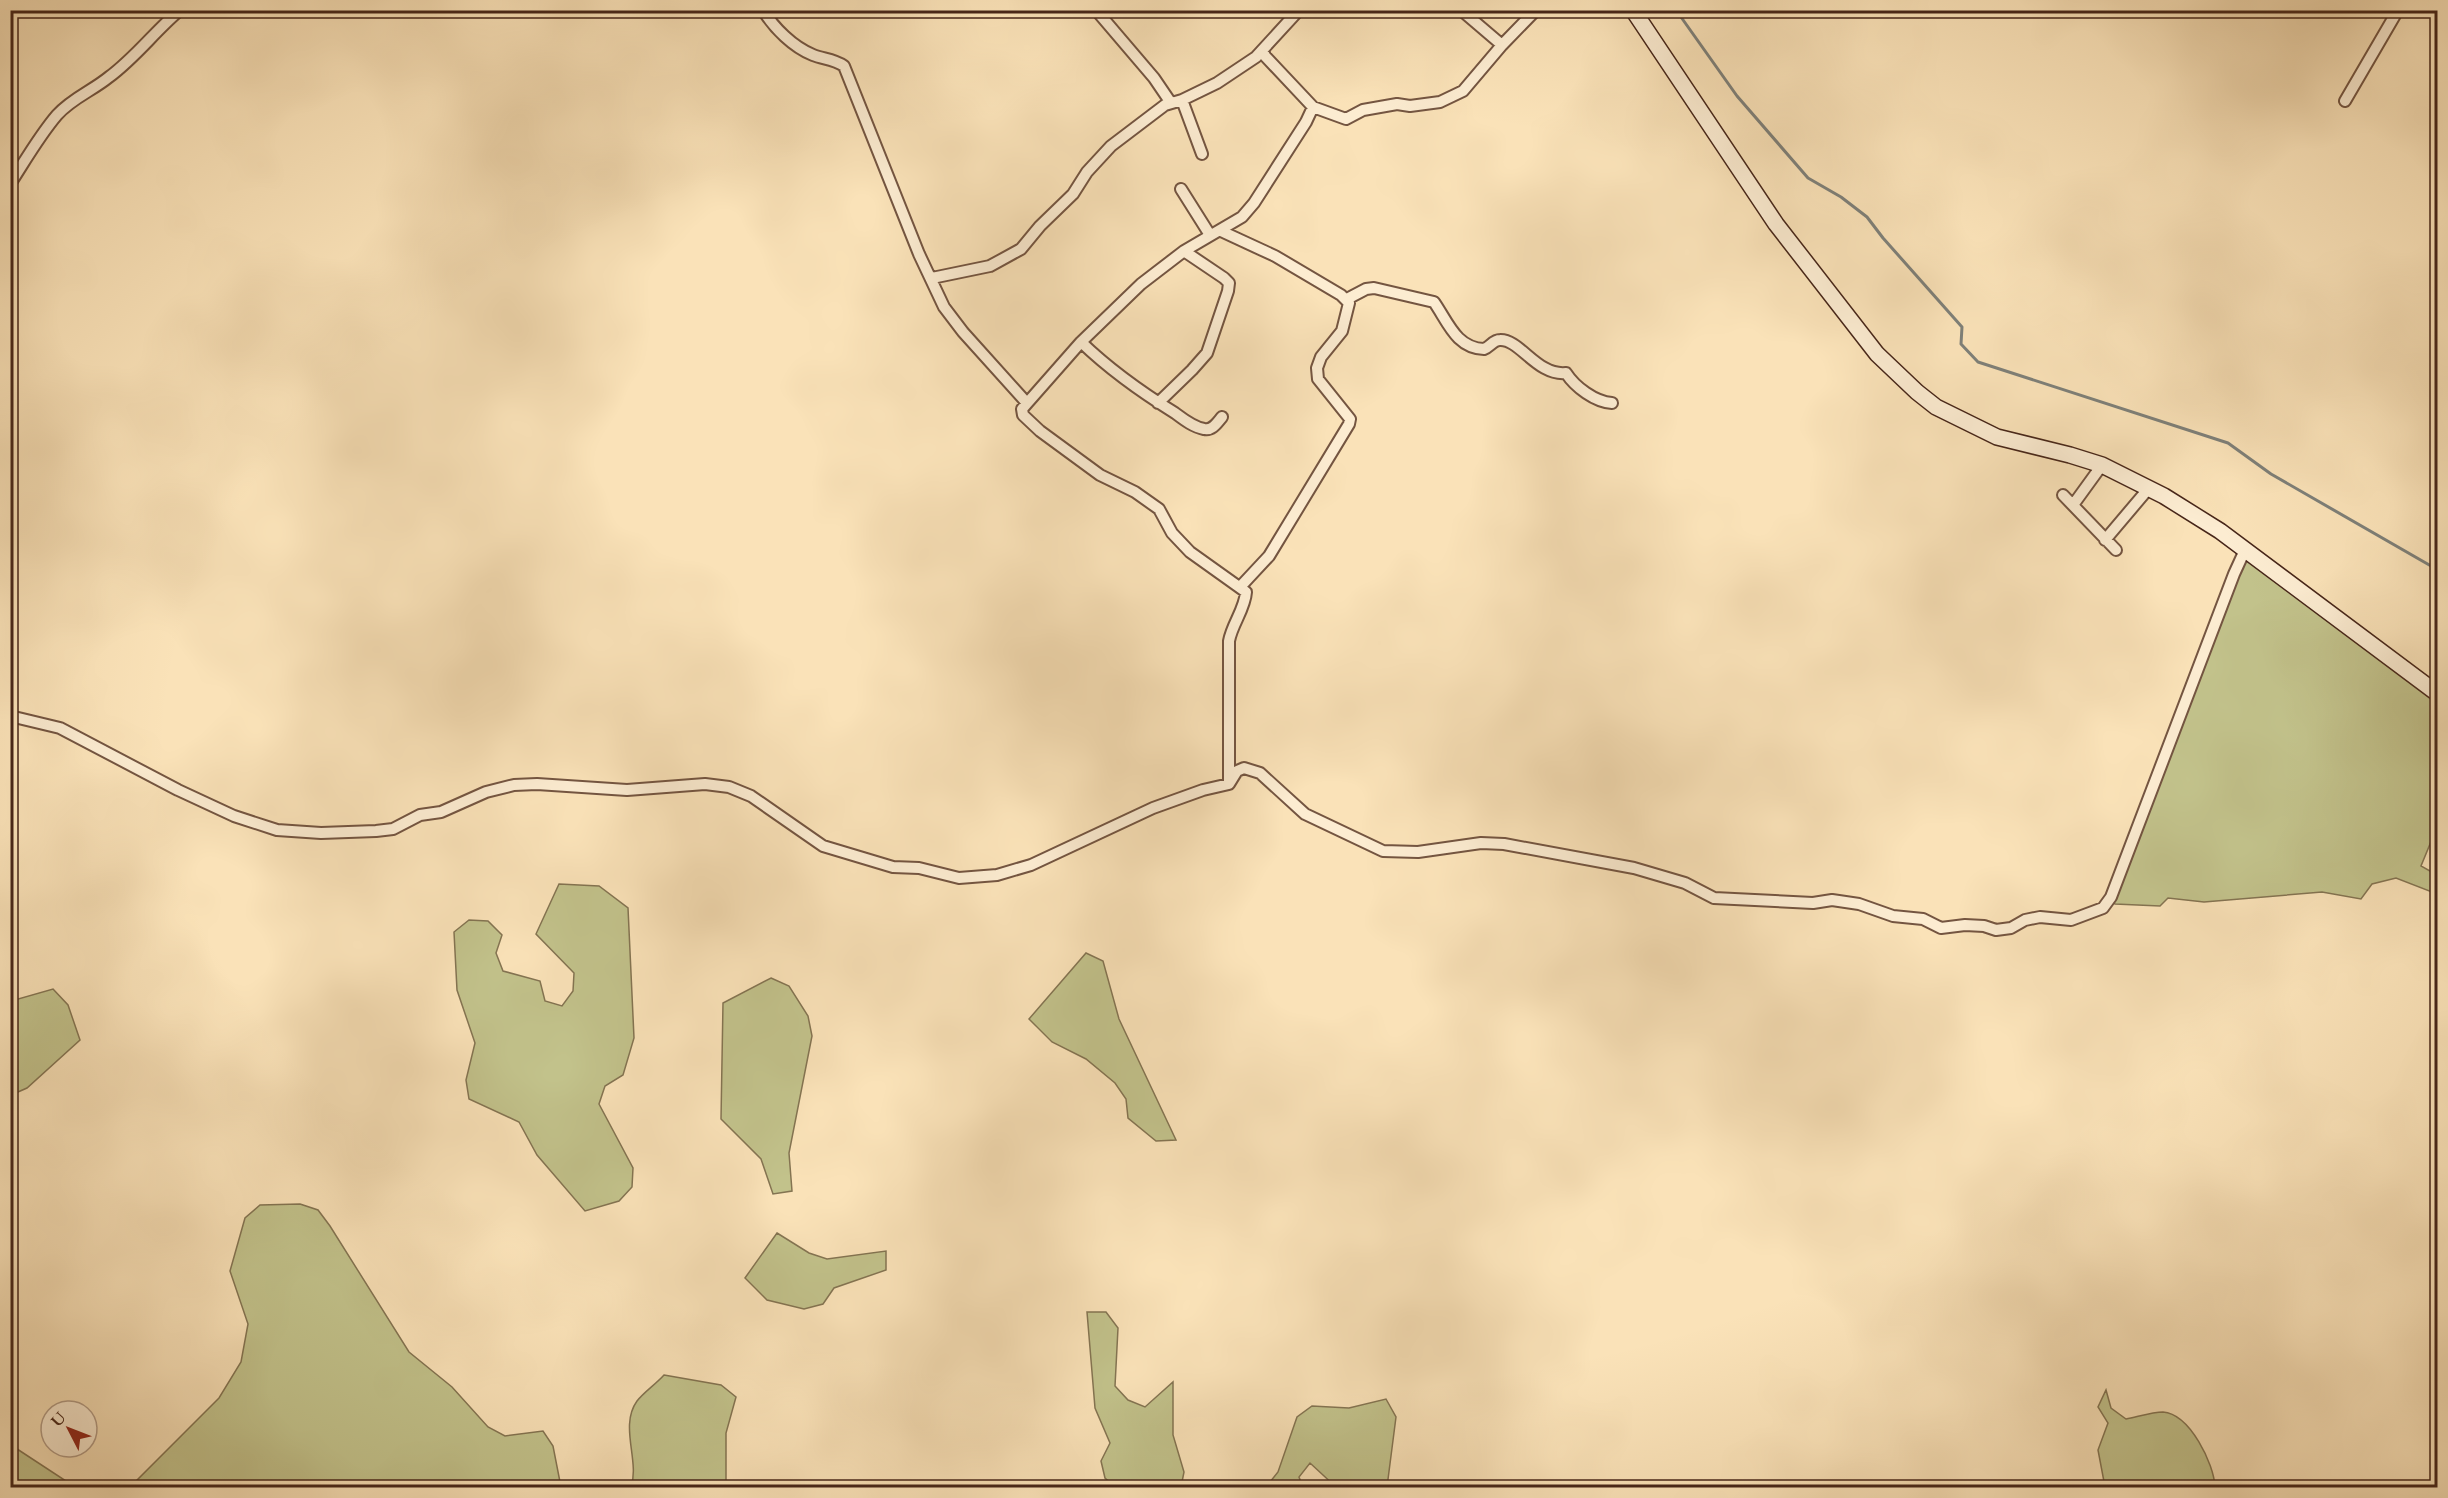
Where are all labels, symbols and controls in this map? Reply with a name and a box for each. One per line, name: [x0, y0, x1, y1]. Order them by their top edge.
north arrow: [39, 1399, 99, 1459]
text: U: [46, 1407, 71, 1432]

